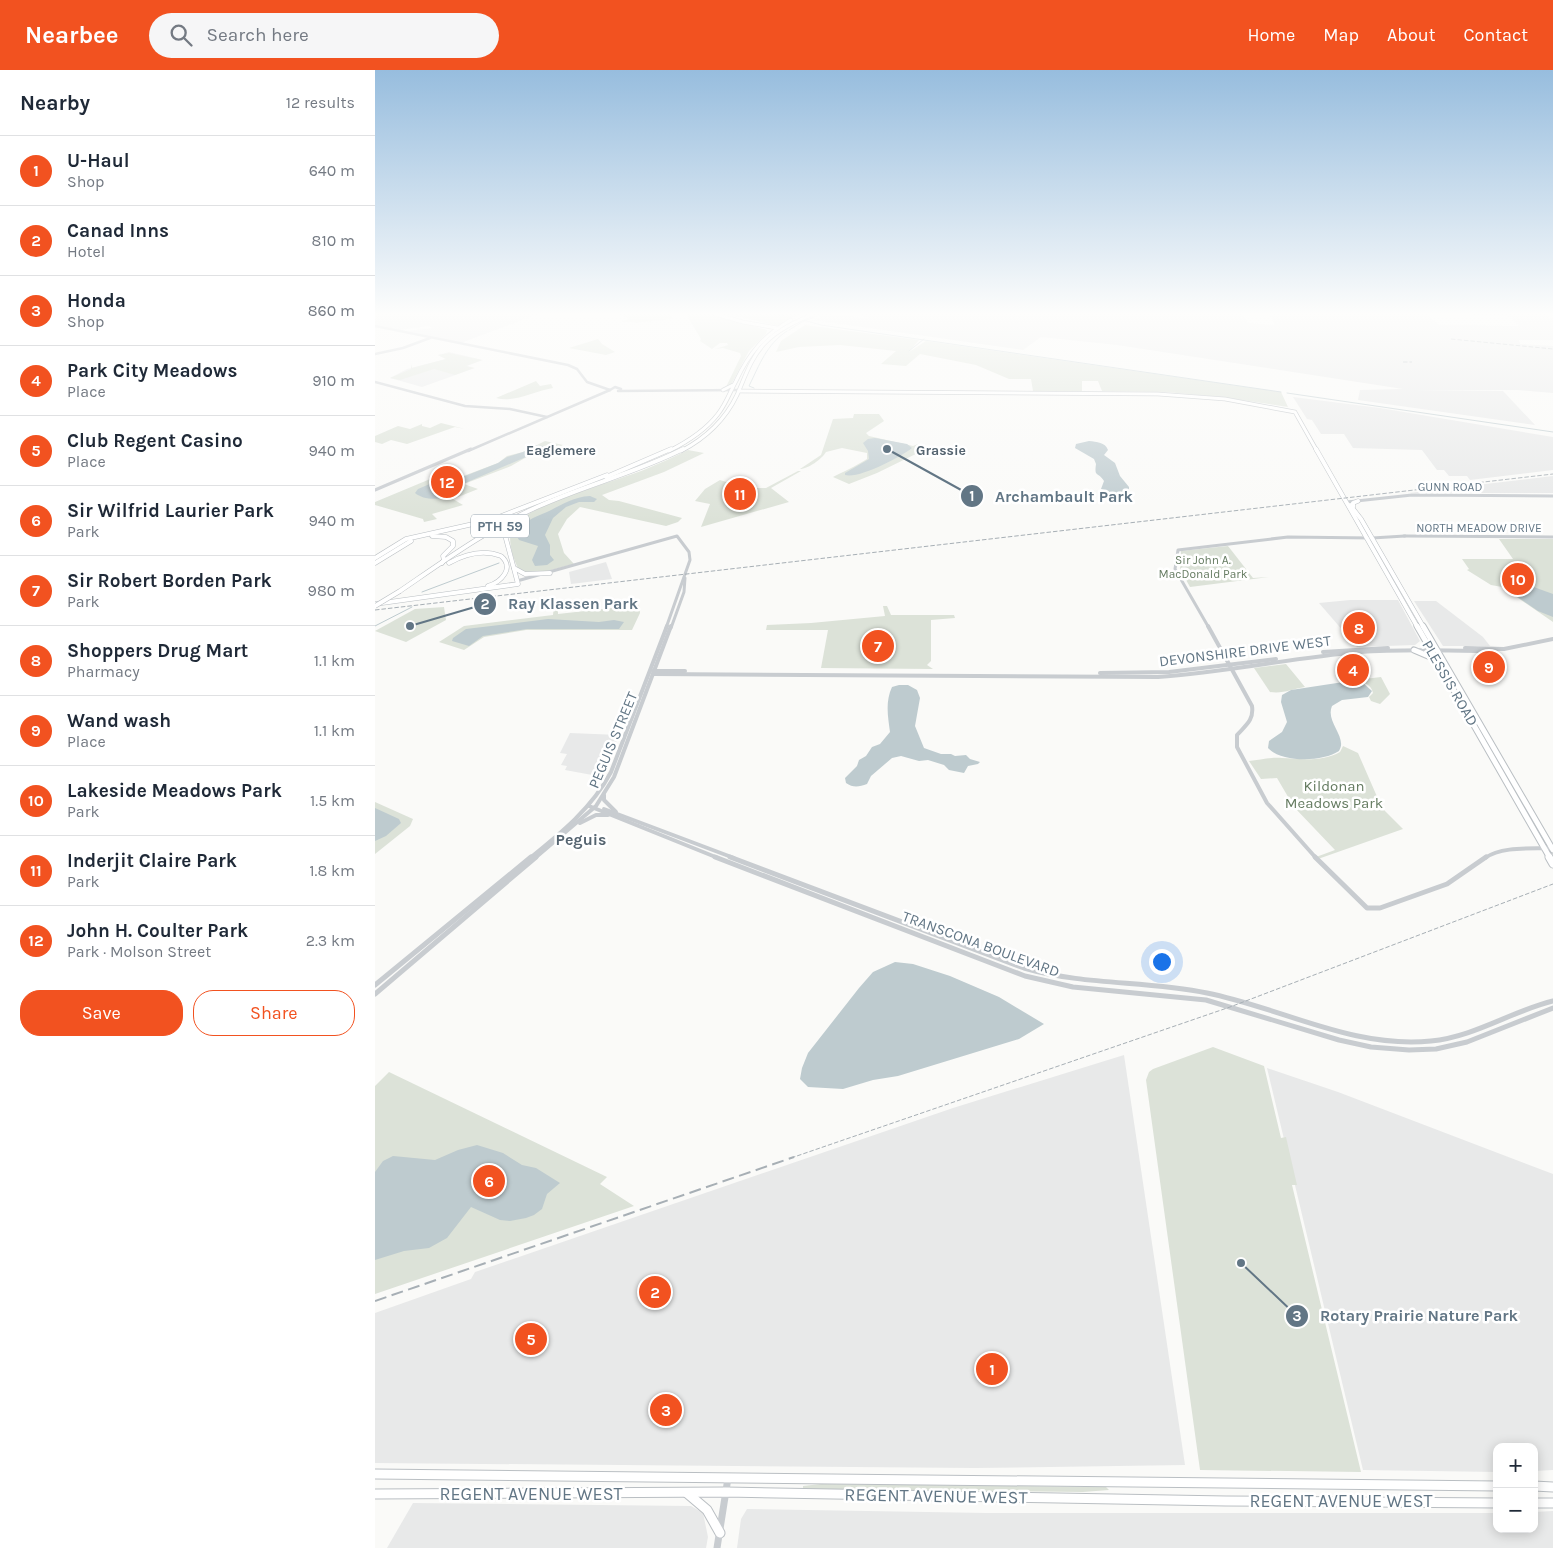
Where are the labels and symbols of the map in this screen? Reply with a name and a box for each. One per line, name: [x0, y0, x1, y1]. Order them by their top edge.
district label: Eaglemere: [526, 442, 596, 459]
district label: Grassie: [916, 442, 966, 459]
pin: 12: [431, 463, 463, 501]
pin: 11: [724, 475, 756, 513]
callout: Archambault Park: [960, 480, 1143, 511]
street label: GUNN ROAD: [1418, 480, 1482, 494]
text: 1: [969, 487, 975, 505]
text: Archambault Park: [995, 487, 1134, 506]
road number: PTH 59: [471, 514, 529, 538]
street label: NORTH MEADOW DRIVE: [1416, 521, 1542, 535]
park label: Sir John A. MacDonald Park: [1159, 553, 1248, 581]
pin: 10: [1502, 560, 1534, 598]
callout: Ray Klassen Park: [473, 588, 648, 619]
text: Ray Klassen Park: [508, 594, 639, 613]
text: 2: [480, 595, 490, 613]
pin: 8: [1343, 609, 1375, 647]
pin: 7: [862, 627, 894, 665]
street label: DEVONSHIRE DRIVE WEST: [1158, 631, 1333, 670]
street label: PLESSIS ROAD: [1418, 637, 1482, 729]
pin: 9: [1473, 648, 1505, 686]
pin: 4: [1337, 651, 1369, 689]
street label: PEGUIS STREET: [585, 689, 642, 791]
park label: Kildonan Meadows Park: [1285, 777, 1383, 812]
district label: Peguis: [556, 830, 606, 849]
street label: TRANSCONA BOULEVARD: [900, 907, 1062, 981]
your location: [1149, 949, 1175, 975]
pin: 6: [473, 1162, 505, 1200]
pin: 2: [639, 1273, 671, 1311]
callout: Rotary Prairie Nature Park: [1285, 1300, 1528, 1331]
text: Rotary Prairie Nature Park: [1320, 1306, 1519, 1325]
text: 3: [1292, 1307, 1302, 1325]
pin: 5: [515, 1320, 547, 1358]
pin: 1: [976, 1350, 1008, 1388]
pin: 3: [650, 1391, 682, 1429]
street label: REGENT AVENUE WEST: [439, 1483, 623, 1505]
street label: REGENT AVENUE WEST: [844, 1483, 1028, 1509]
street label: REGENT AVENUE WEST: [1249, 1490, 1433, 1512]

